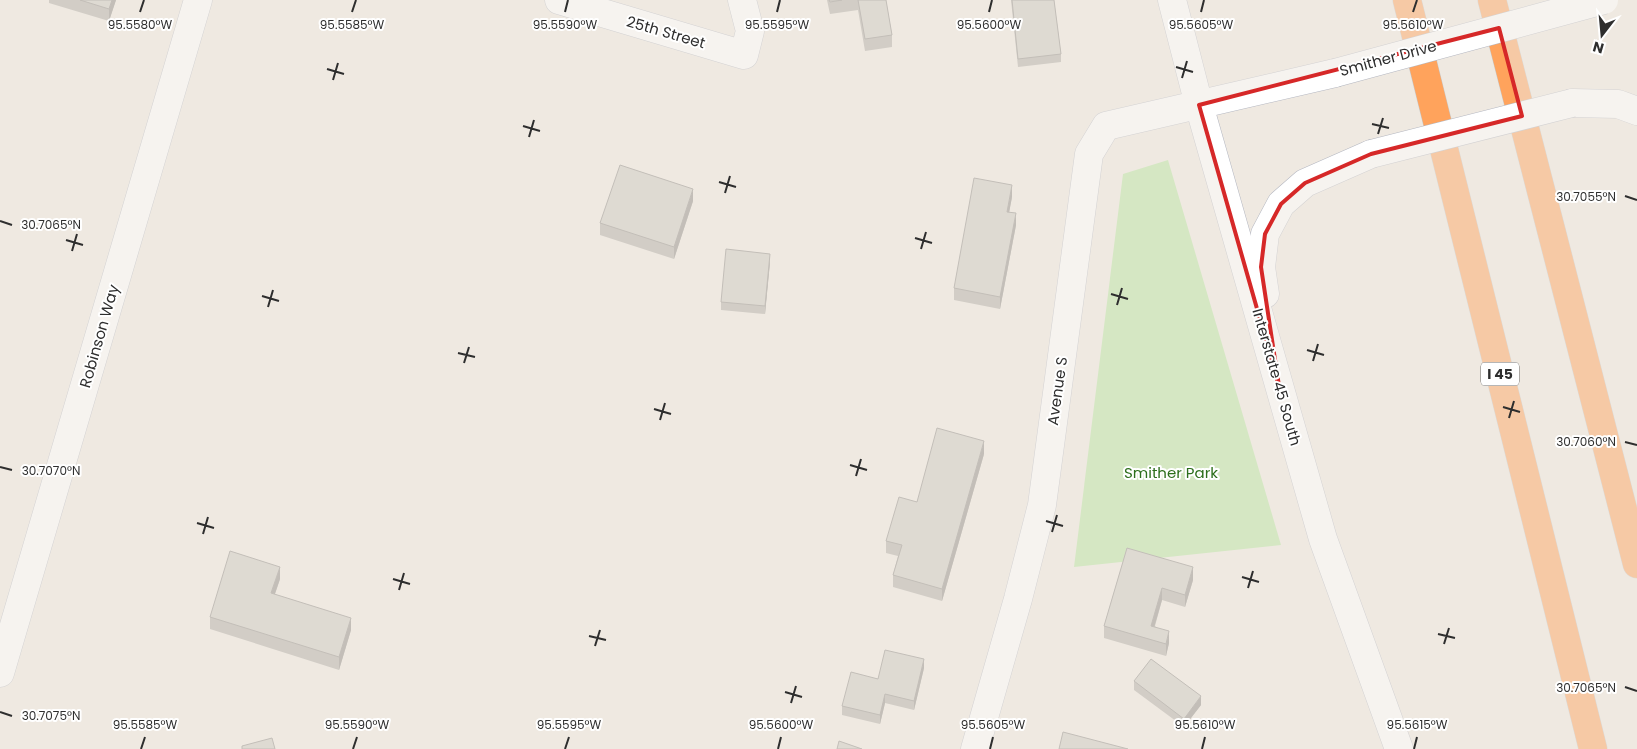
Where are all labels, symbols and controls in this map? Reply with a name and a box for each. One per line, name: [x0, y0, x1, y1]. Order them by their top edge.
north arrow: [1577, 10, 1627, 60]
street label: 25th Street: [624, 11, 708, 53]
text: 95.5580°W: [108, 16, 172, 33]
text: 95.5585°W: [320, 16, 384, 33]
text: 95.5590°W: [533, 16, 597, 33]
text: 95.5595°W: [745, 16, 809, 33]
text: 95.5600°W: [957, 16, 1022, 33]
text: 95.5605°W: [1169, 16, 1234, 33]
text: 95.5610°W: [1383, 16, 1444, 33]
street label: Smither Drive: [1337, 35, 1439, 81]
text: N: [1591, 36, 1606, 59]
text: 30.7055°N: [1556, 188, 1616, 205]
text: 30.7065°N: [21, 216, 81, 233]
street label: Robinson Way: [74, 281, 124, 390]
street label: Interstate 45 South: [1247, 306, 1307, 448]
street label: Avenue S: [1042, 355, 1072, 427]
road number: I 45: [1481, 362, 1519, 386]
text: 30.7060°N: [1556, 433, 1616, 450]
text: 30.7070°N: [22, 462, 80, 479]
park label: Smither Park: [1124, 462, 1218, 483]
text: 30.7065°N: [1556, 679, 1616, 696]
text: 30.7075°N: [22, 707, 80, 724]
text: 95.5585°W: [113, 716, 177, 733]
text: 95.5590°W: [325, 716, 389, 733]
text: 95.5595°W: [537, 716, 601, 733]
text: 95.5600°W: [749, 716, 814, 733]
text: 95.5605°W: [961, 716, 1026, 733]
text: 95.5610°W: [1175, 716, 1236, 733]
text: 95.5615°W: [1387, 716, 1448, 733]

